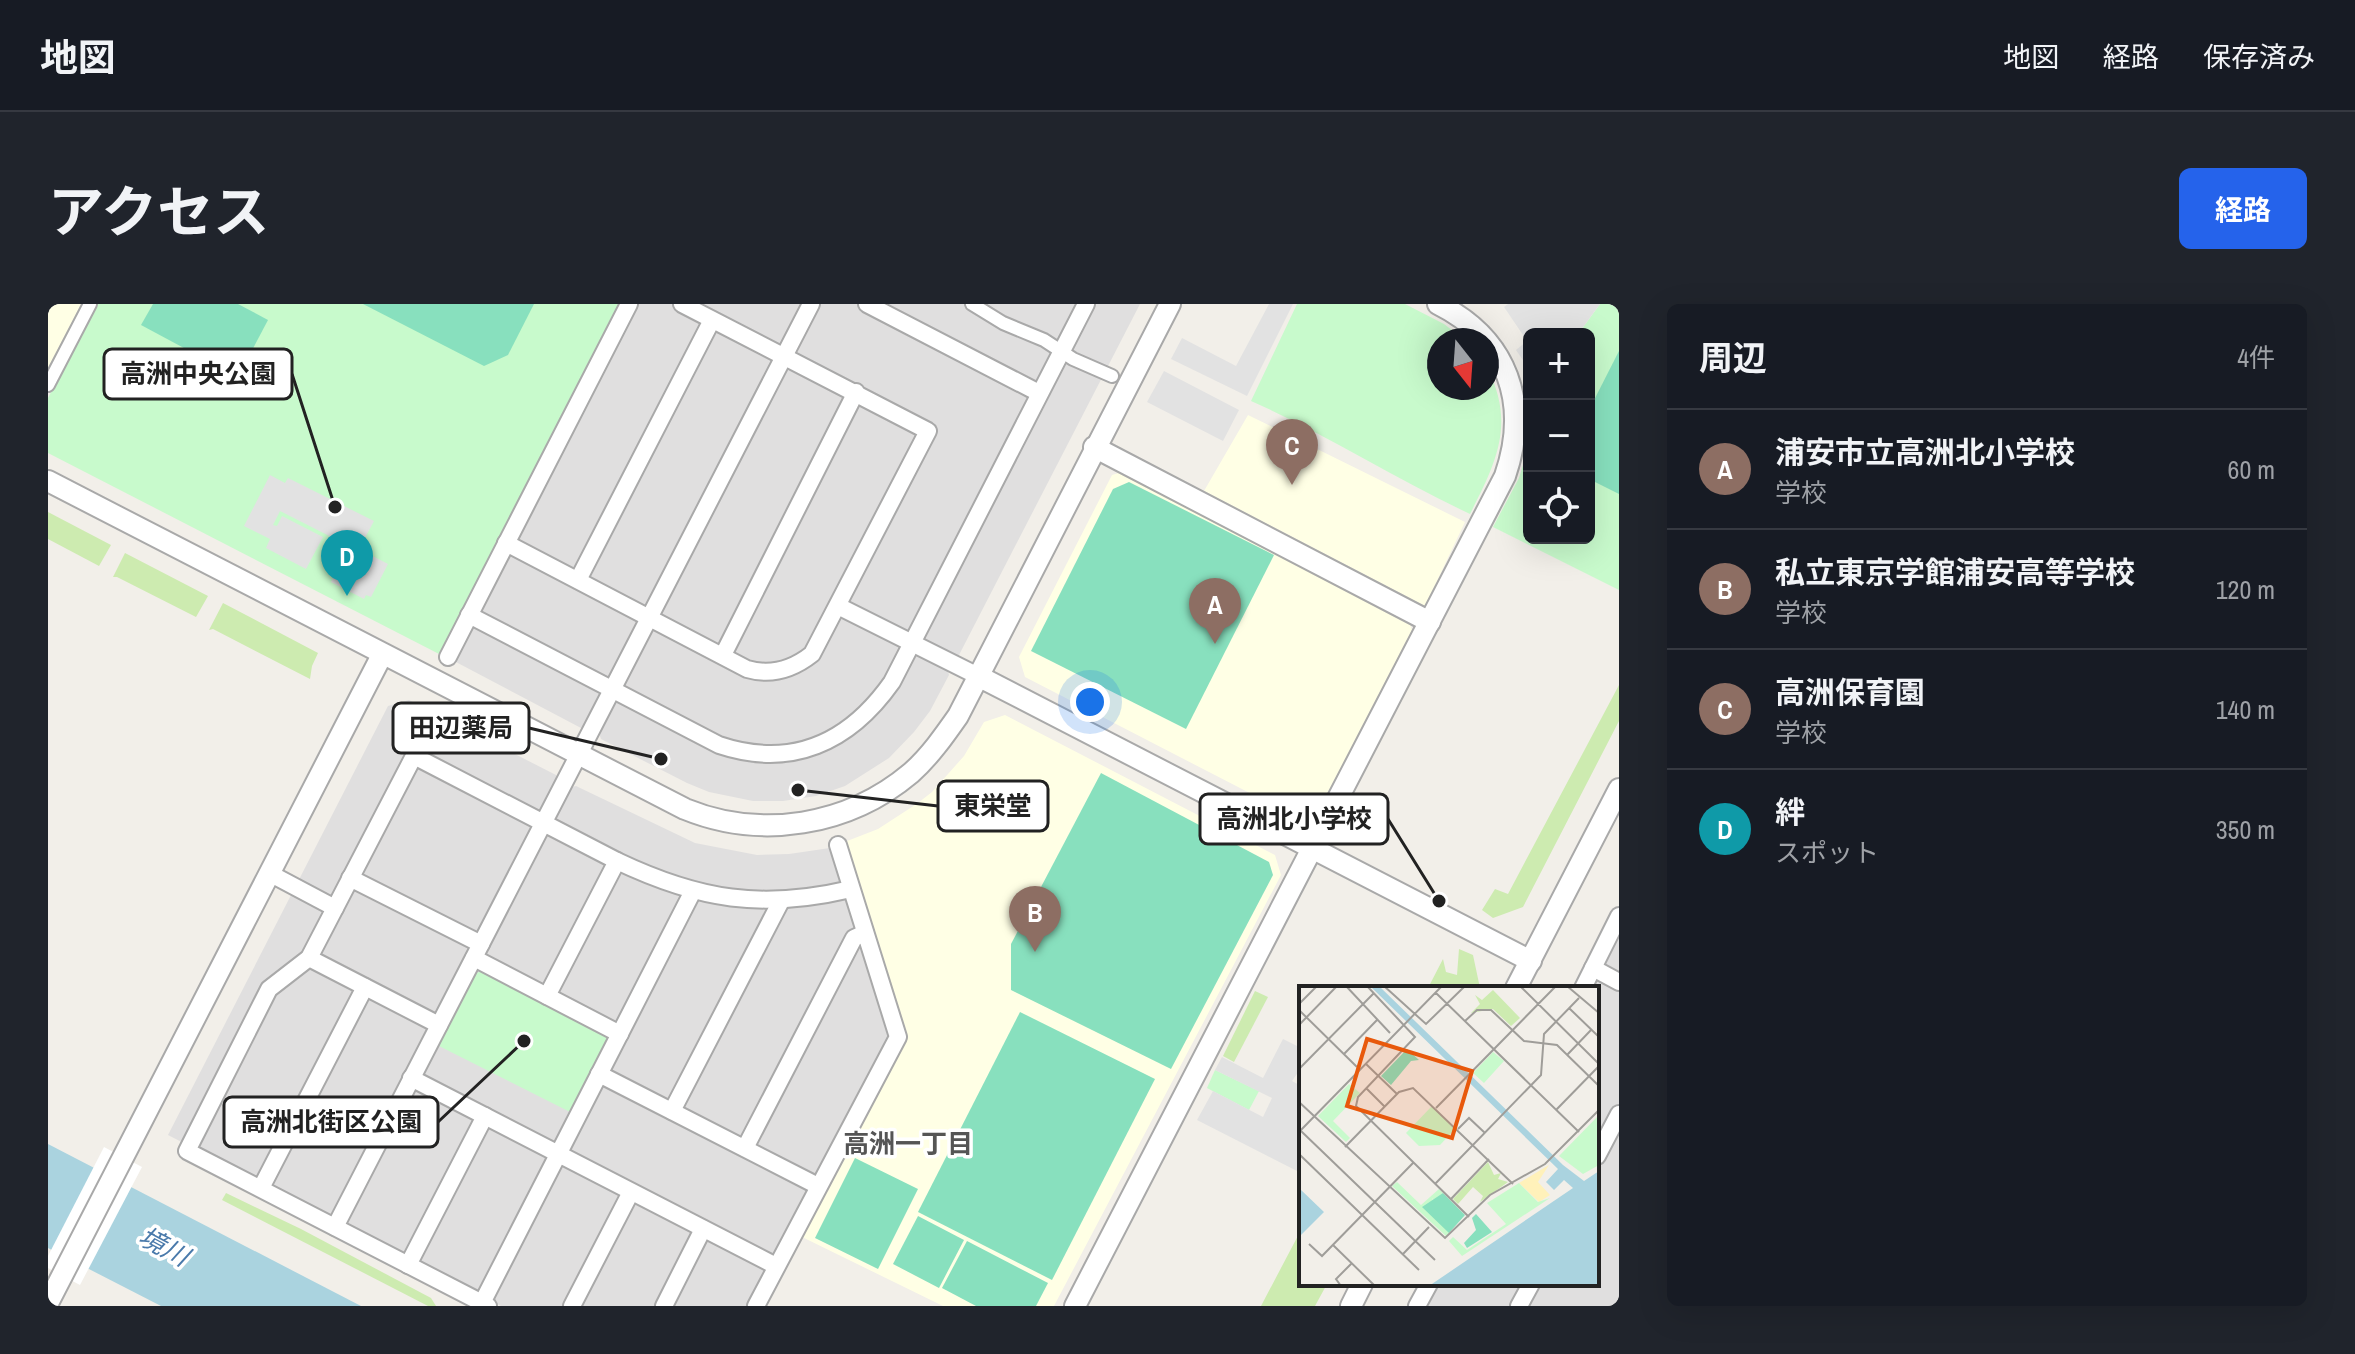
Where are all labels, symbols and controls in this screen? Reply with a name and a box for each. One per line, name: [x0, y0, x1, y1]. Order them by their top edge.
text: 地図: [40, 32, 116, 83]
text: 地図: [2003, 38, 2059, 76]
text: 経路: [2103, 38, 2159, 76]
text: 保存済み: [2203, 38, 2315, 76]
button: 経路: [2179, 168, 2307, 249]
text: アクセス: [48, 174, 269, 249]
north arrow: [1427, 328, 1499, 400]
map controls: [1523, 328, 1595, 544]
button: +: [1523, 328, 1595, 400]
text: 周辺: [1699, 335, 1767, 381]
text: 4件: [2237, 340, 2275, 375]
callout: 高洲中央公園: [104, 349, 292, 399]
text: 高洲中央公園: [120, 356, 276, 391]
button: −: [1523, 400, 1595, 472]
pin: C: [1266, 419, 1318, 485]
text: 浦安市立高洲北小学校: [1775, 432, 2075, 472]
text: A: [1717, 452, 1733, 487]
text: 60 m: [2228, 452, 2275, 487]
button: locate: [1523, 472, 1595, 544]
text: 学校: [1775, 475, 1827, 510]
pin: D: [321, 530, 373, 596]
text: 私立東京学館浦安高等学校: [1775, 552, 2135, 592]
text: B: [1717, 572, 1733, 607]
text: 120 m: [2216, 572, 2275, 607]
pin: A: [1189, 578, 1241, 644]
text: 学校: [1775, 595, 1827, 630]
text: 高洲保育園: [1775, 672, 1925, 712]
your location: [1070, 682, 1110, 722]
text: C: [1717, 692, 1733, 727]
text: 140 m: [2216, 692, 2275, 727]
callout: 田辺薬局: [393, 703, 529, 753]
text: 田辺薬局: [409, 710, 513, 745]
text: 学校: [1775, 715, 1827, 750]
callout: 東栄堂: [938, 781, 1048, 831]
text: 東栄堂: [954, 788, 1032, 823]
text: 絆: [1775, 792, 1805, 832]
callout: 高洲北小学校: [1200, 794, 1388, 844]
text: 高洲北小学校: [1216, 801, 1372, 836]
text: D: [1717, 812, 1733, 847]
text: 350 m: [2216, 812, 2275, 847]
text: スポット: [1775, 835, 1879, 870]
pin: B: [1009, 886, 1061, 952]
inset map: [1299, 986, 1599, 1286]
callout: 高洲北街区公園: [224, 1097, 438, 1147]
text: 高洲北街区公園: [240, 1104, 422, 1139]
district label: 高洲一丁目: [843, 1126, 973, 1161]
water label: 境川: [133, 1218, 198, 1275]

